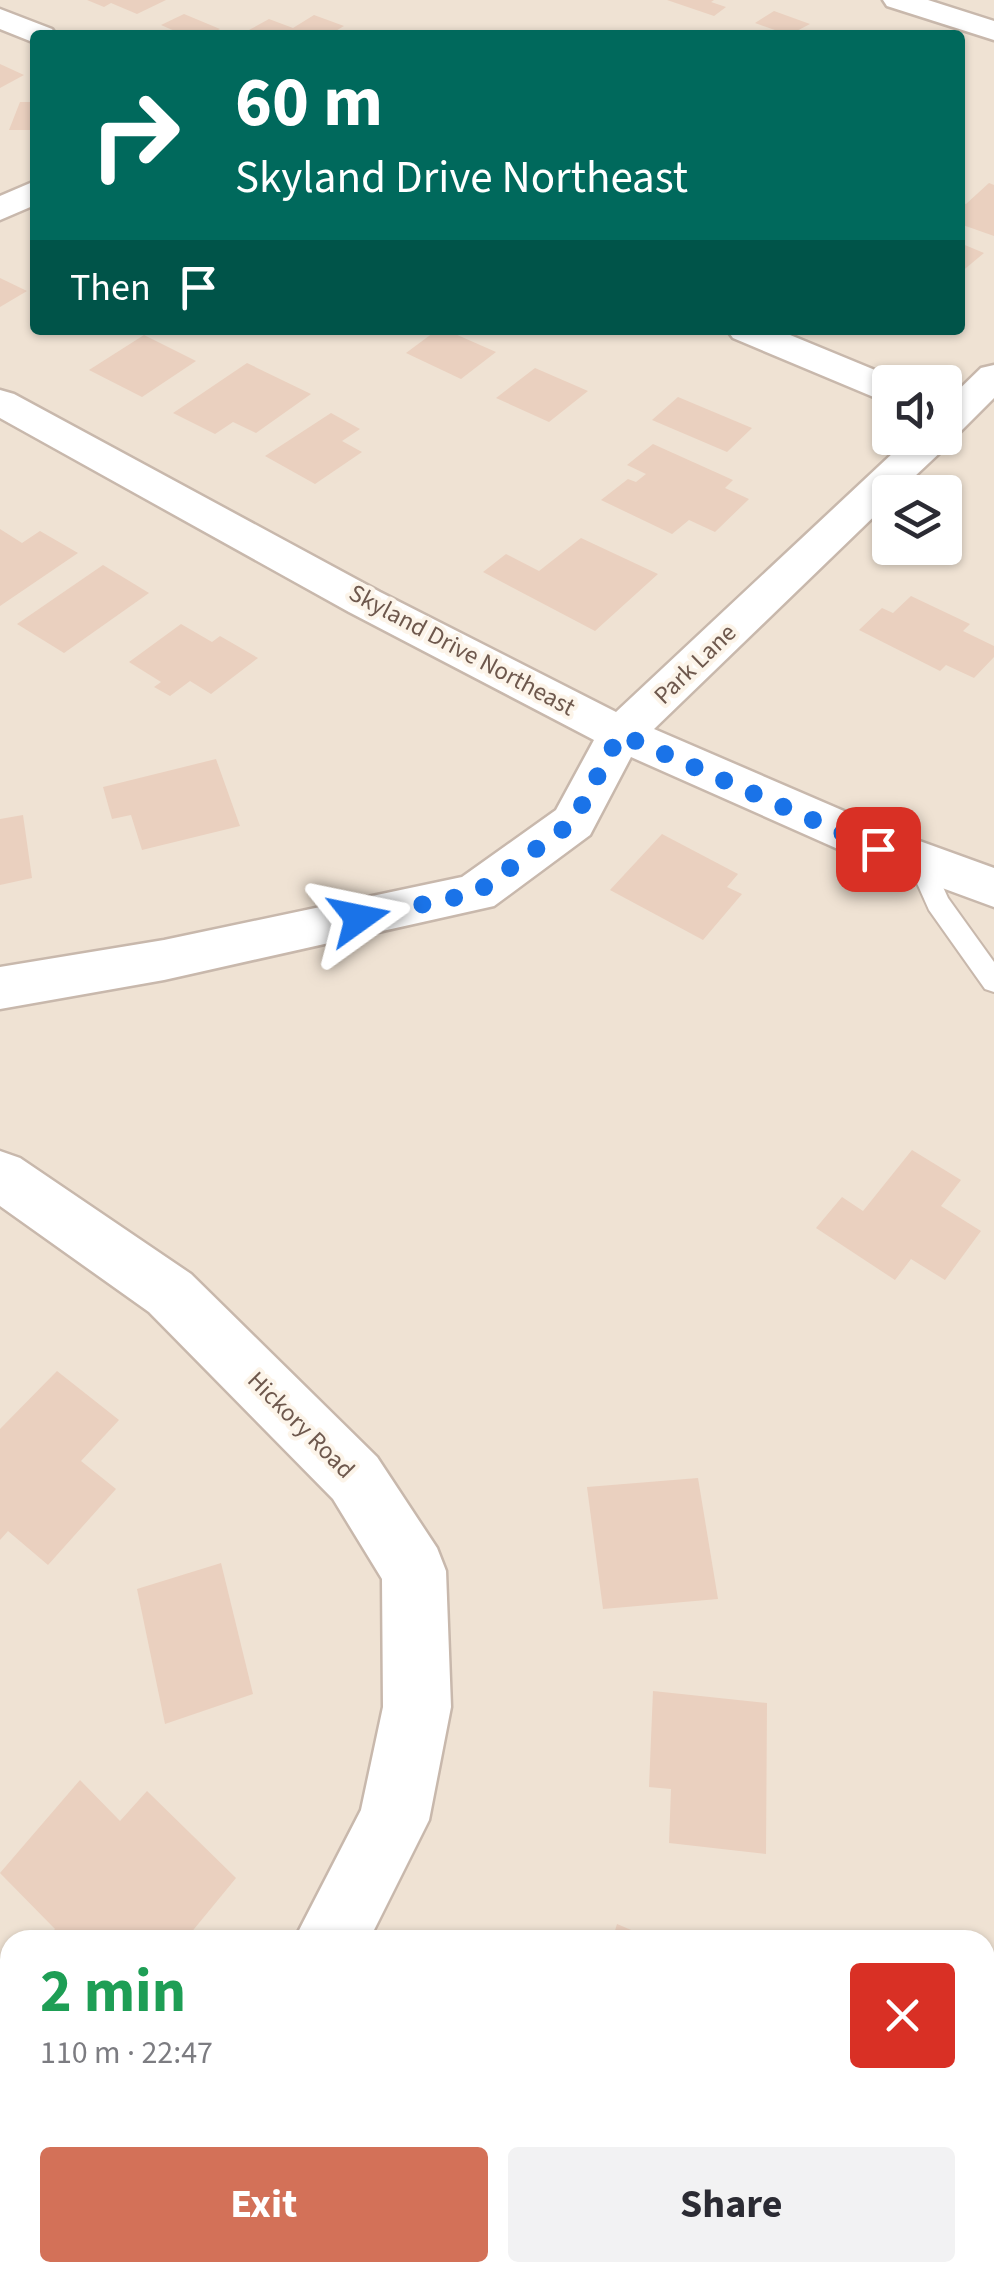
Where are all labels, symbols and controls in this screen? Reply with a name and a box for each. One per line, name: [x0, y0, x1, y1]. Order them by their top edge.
text: 60 m: [235, 53, 383, 153]
icon: right: [70, 70, 200, 200]
text: Skyland Drive Northeast: [235, 146, 688, 210]
icon: arrive: [171, 260, 226, 315]
text: Then: [70, 261, 151, 315]
map controls: [872, 365, 962, 565]
button: sound: [872, 365, 962, 455]
button: layers: [872, 475, 962, 565]
street label: Skyland Drive Northeast: [342, 575, 582, 725]
street label: Park Lane: [646, 615, 744, 713]
pin: [836, 807, 921, 892]
icon: arrive: [851, 822, 906, 877]
position arrow: [307, 866, 411, 970]
street label: Hickory Road: [239, 1363, 363, 1487]
text: 2 min: [40, 1950, 186, 2035]
button: close: [850, 1963, 955, 2068]
text: 110 m · 22:47: [40, 2030, 213, 2076]
button: Exit: [40, 2147, 488, 2262]
button: Share: [508, 2147, 955, 2262]

